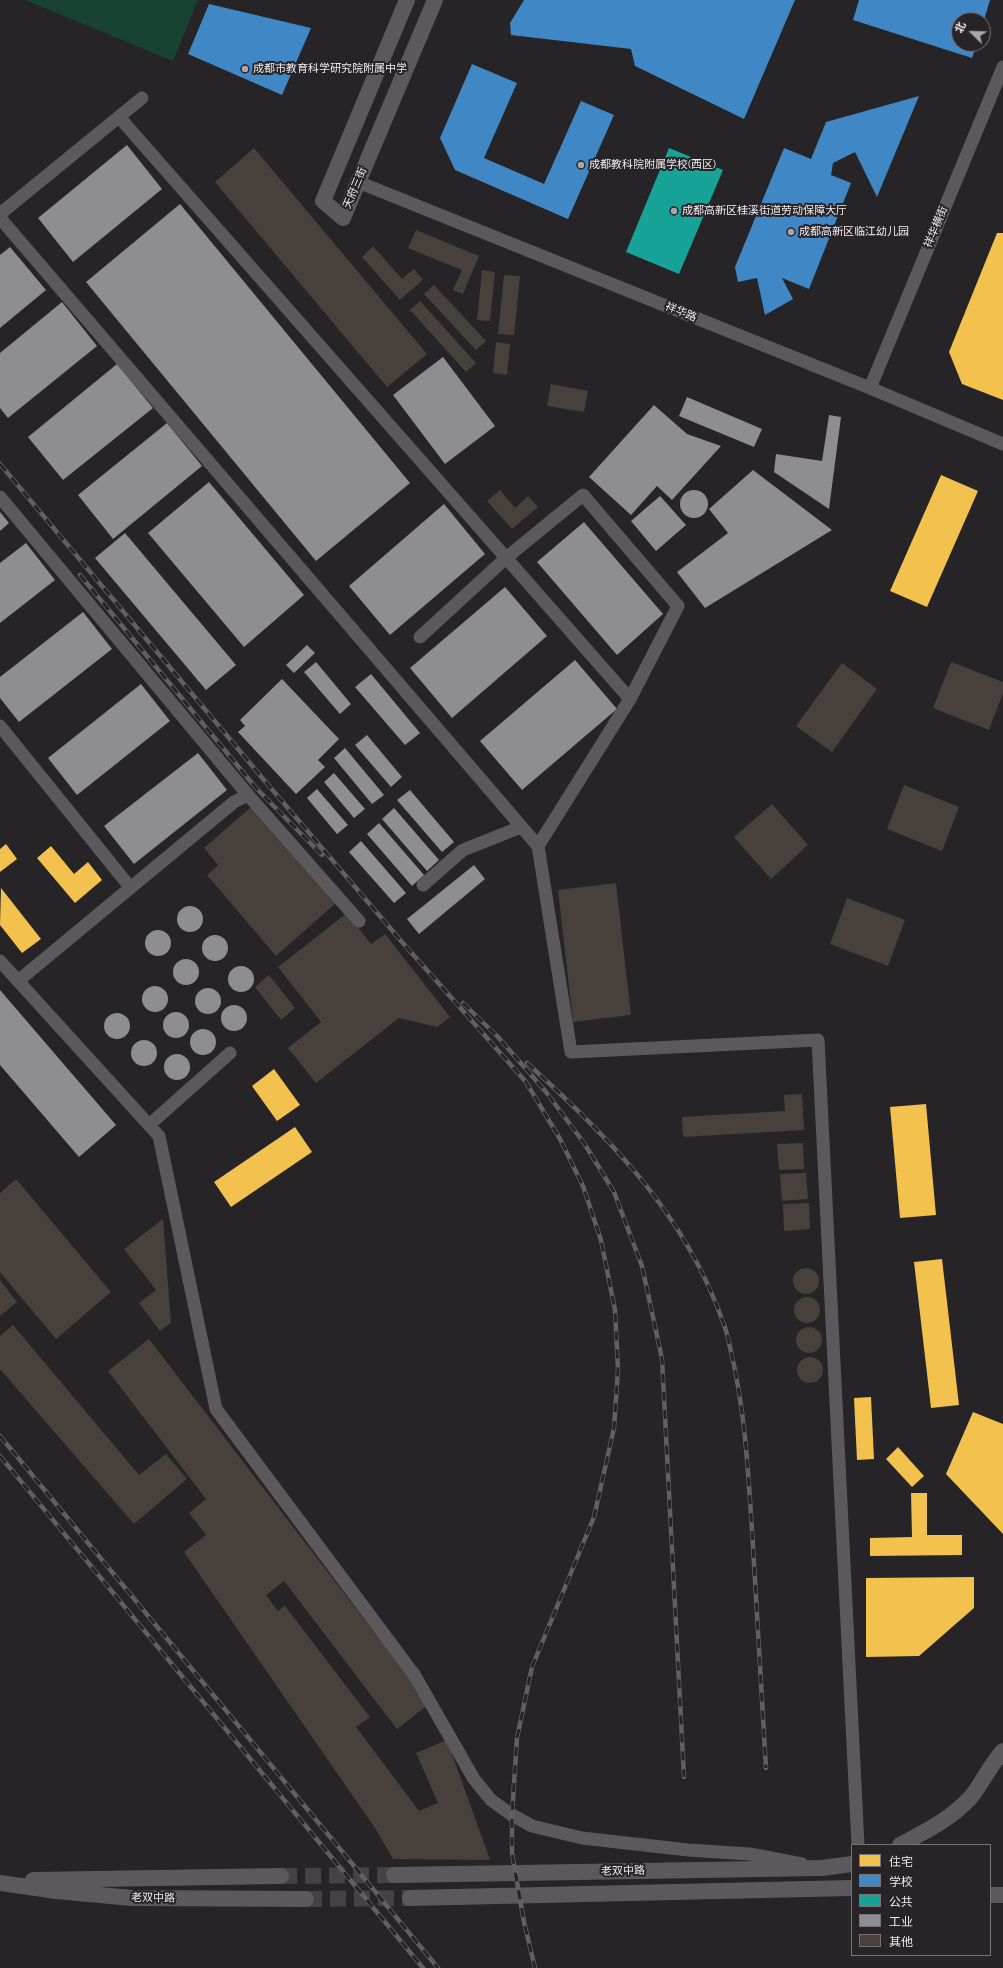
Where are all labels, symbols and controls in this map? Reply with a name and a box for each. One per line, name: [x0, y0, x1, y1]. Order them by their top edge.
north arrow: [951, 12, 991, 52]
text: 北: [952, 20, 969, 35]
place label: 成都市教育科学研究院附属中学: [253, 62, 407, 76]
marker: 成都市教育科学研究院附属中学: [240, 64, 250, 74]
place label: 成都教科院附属学校(西区): [589, 158, 716, 172]
marker: 成都教科院附属学校(西区): [576, 160, 586, 170]
street label: 天府三街: [340, 165, 370, 211]
place label: 成都高新区桂溪街道劳动保障大厅: [682, 204, 847, 218]
street label: 祥华横街: [921, 204, 951, 250]
marker: 成都高新区桂溪街道劳动保障大厅: [669, 206, 679, 216]
place label: 成都高新区临江幼儿园: [799, 225, 909, 239]
marker: 成都高新区临江幼儿园: [786, 227, 796, 237]
street label: 祥华路: [663, 300, 699, 324]
legend: [851, 1844, 991, 1956]
text: 住宅: [889, 1855, 913, 1869]
street label: 老双中路: [601, 1864, 645, 1878]
text: 学校: [889, 1875, 913, 1889]
street label: 老双中路: [131, 1891, 175, 1905]
text: 公共: [889, 1895, 913, 1909]
text: 工业: [889, 1915, 913, 1929]
text: 其他: [889, 1935, 913, 1949]

